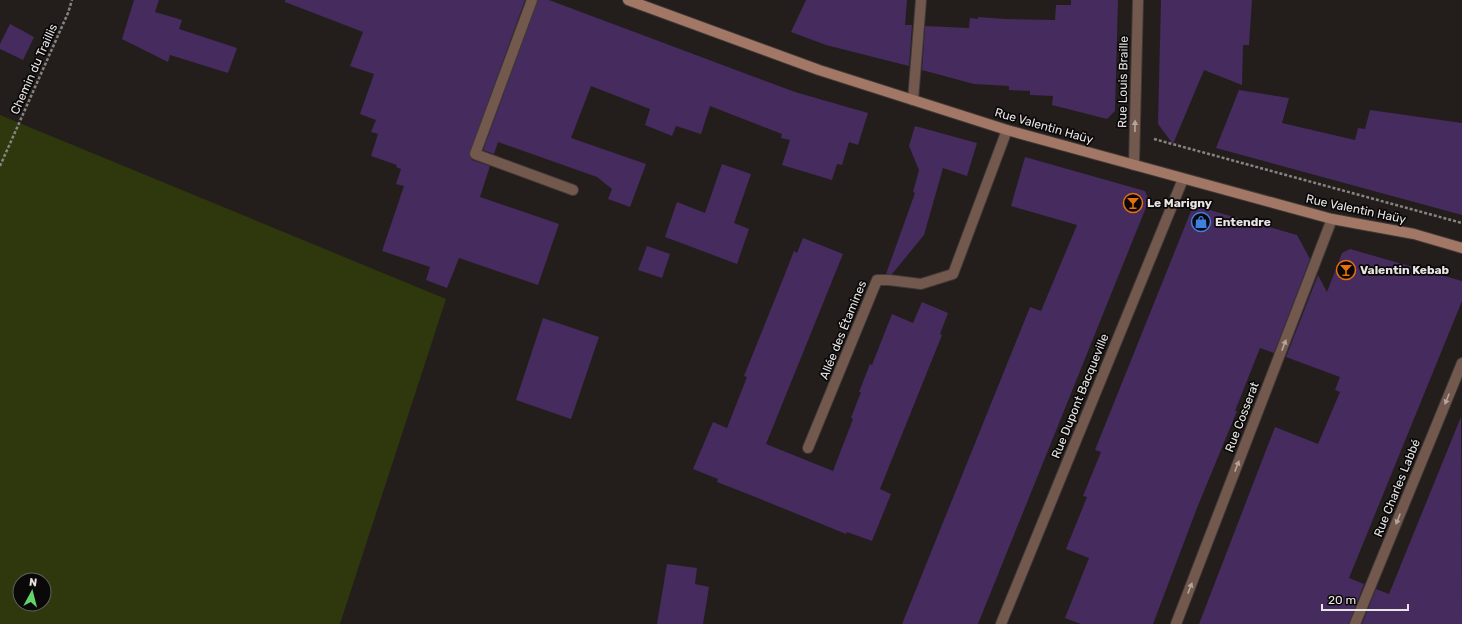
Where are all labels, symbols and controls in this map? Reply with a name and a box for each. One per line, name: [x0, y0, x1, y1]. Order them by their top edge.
street label: Chemin du Traillis: [8, 22, 60, 116]
street label: Rue Louis Braille: [1115, 36, 1131, 128]
street label: Rue Valentin Haüy: [993, 105, 1095, 147]
one-way arrow: [1132, 119, 1138, 132]
bar icon: Le Marigny: [1122, 192, 1144, 214]
street label: Rue Valentin Haüy: [1305, 192, 1408, 227]
place label: Le Marigny: [1147, 196, 1212, 210]
shop icon: Entendre: [1190, 211, 1212, 233]
place label: Entendre: [1215, 215, 1271, 229]
bar icon: Valentin Kebab: [1335, 259, 1357, 281]
place label: Valentin Kebab: [1360, 263, 1450, 277]
street label: Allée des Étamines: [817, 279, 869, 381]
street label: Rue Dupont Bacqueville: [1049, 331, 1112, 460]
one-way arrow: [1281, 338, 1287, 350]
street label: Rue Cosserat: [1222, 380, 1262, 454]
one-way arrow: [1444, 393, 1450, 405]
street label: Rue Charles Labbé: [1371, 437, 1423, 539]
one-way arrow: [1235, 460, 1241, 472]
one-way arrow: [1395, 513, 1401, 525]
north arrow: [12, 572, 52, 612]
text: N: [28, 576, 38, 590]
one-way arrow: [1188, 581, 1194, 593]
scale bar: [1322, 586, 1408, 612]
text: 20 m: [1328, 593, 1356, 607]

